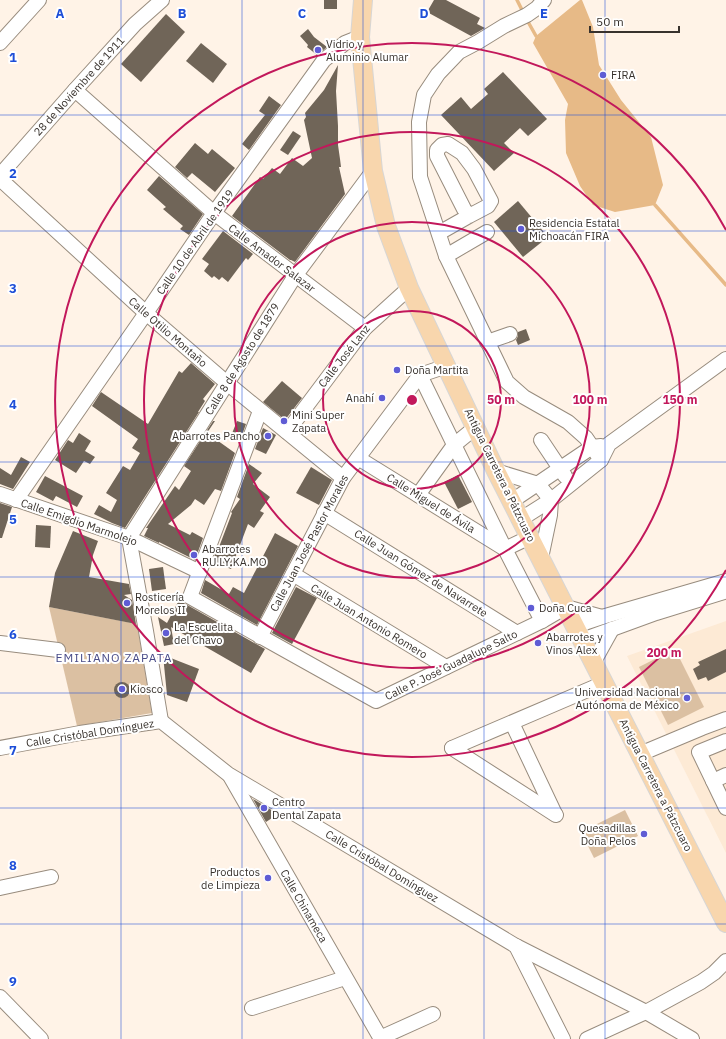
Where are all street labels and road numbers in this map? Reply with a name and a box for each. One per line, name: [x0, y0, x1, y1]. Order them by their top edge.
street label: 28 de Noviembre de 1911: [31, 33, 128, 139]
street label: Calle 10 de Abril de 1919: [153, 187, 237, 297]
street label: Calle Amador Salazar: [226, 221, 318, 295]
street label: Calle Otilio Montaño: [126, 294, 210, 370]
street label: Calle 8 de Agosto de 1879: [202, 300, 282, 418]
street label: Calle José Lanz: [315, 322, 373, 390]
street label: Antigua Carretera a Pátzcuaro: [461, 406, 539, 544]
street label: Calle Miguel de Ávila: [384, 470, 478, 536]
street label: Calle Juan José Pastor Morales: [267, 472, 351, 614]
street label: Calle Emigdio Marmolejo: [19, 495, 139, 549]
street label: Calle Juan Gómez de Navarrete: [352, 526, 490, 620]
street label: Calle Juan Antonio Romero: [308, 581, 430, 661]
street label: Calle P. José Guadalupe Salto: [382, 627, 520, 703]
street label: Calle Cristóbal Domínguez: [25, 716, 155, 750]
street label: Antigua Carretera a Pátzcuaro: [616, 716, 696, 854]
street label: Calle Cristóbal Domínguez: [323, 827, 441, 905]
street label: Calle Chinameca: [277, 867, 331, 945]

